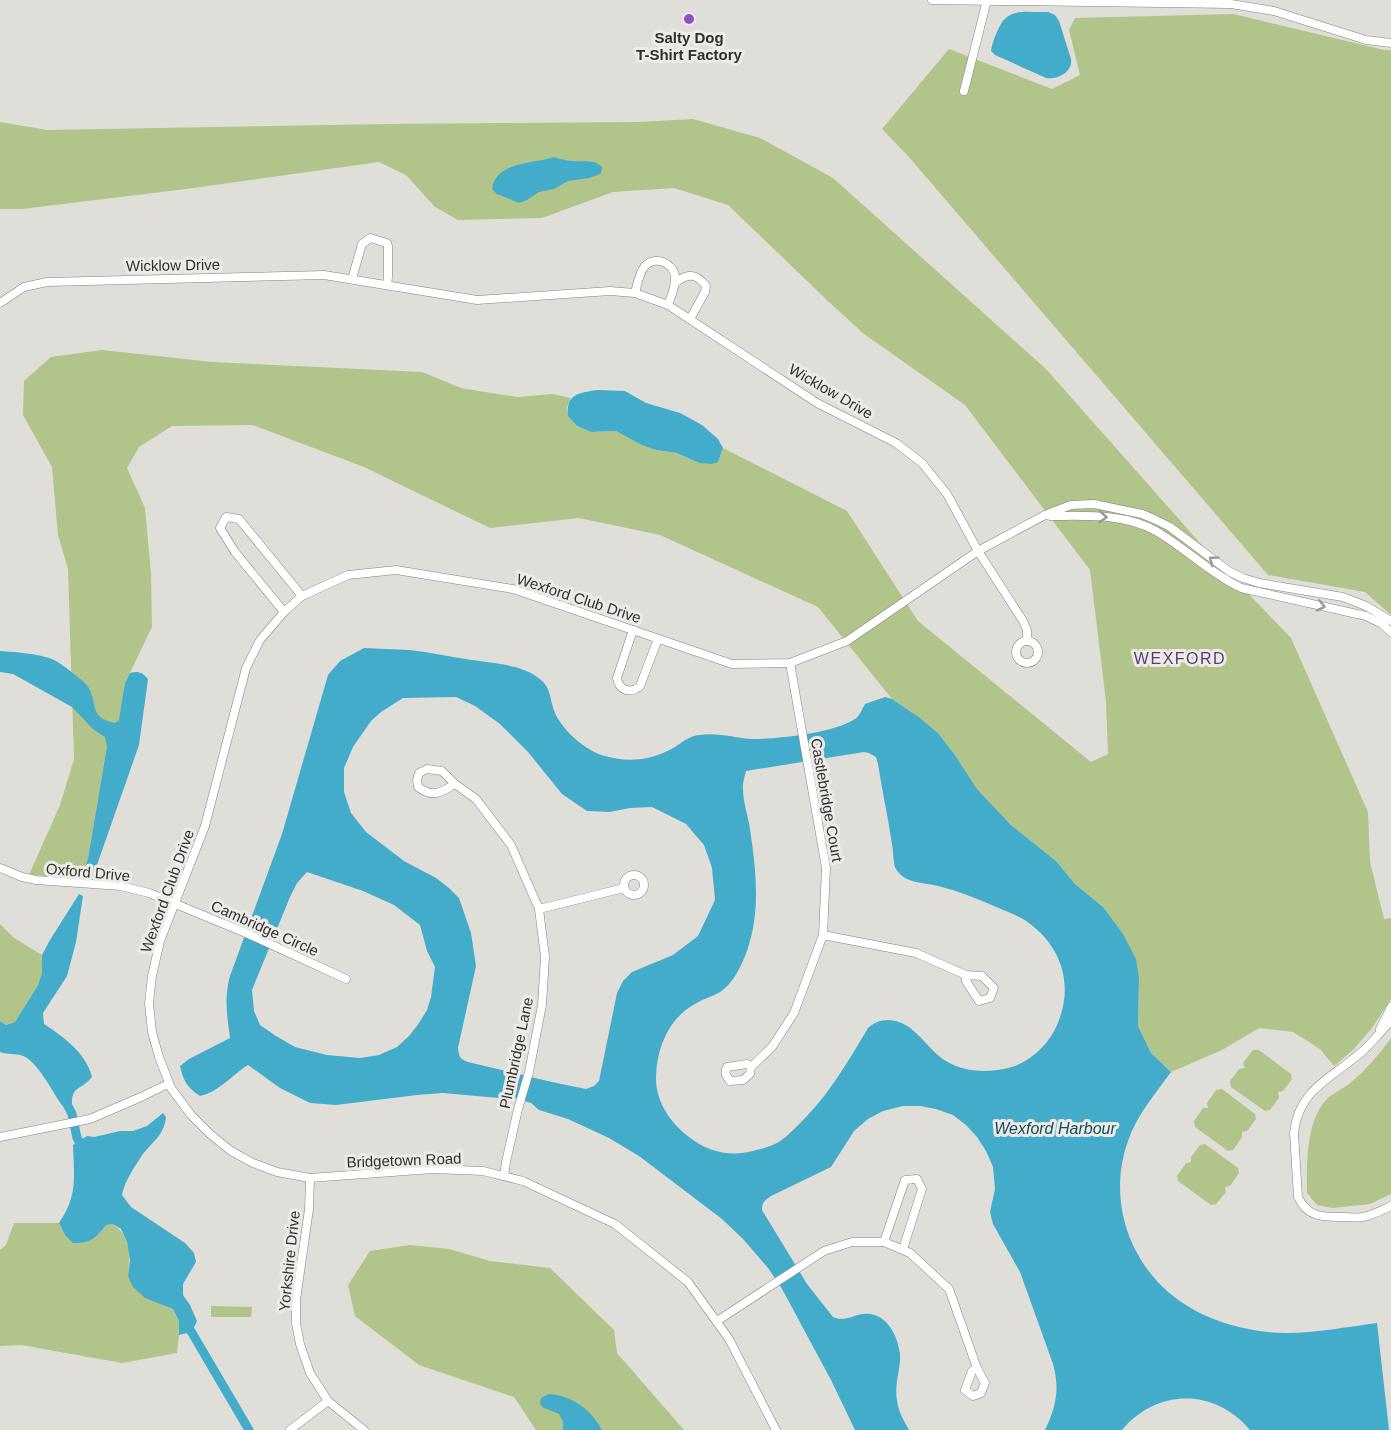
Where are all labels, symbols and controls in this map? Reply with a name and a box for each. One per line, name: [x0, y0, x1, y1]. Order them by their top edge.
marker: Salty Dog T-Shirt Factory: [682, 12, 696, 26]
place label: Salty Dog T-Shirt Factory: [636, 29, 743, 63]
street label: Wicklow Drive: [126, 256, 220, 274]
street label: Wicklow Drive: [786, 360, 876, 422]
one-way arrow: [1098, 510, 1107, 523]
one-way arrow: [1209, 556, 1220, 567]
street label: Wexford Club Drive: [515, 570, 643, 626]
one-way arrow: [1316, 598, 1326, 611]
district label: WEXFORD: [1134, 650, 1226, 667]
street label: Castlebridge Court: [808, 737, 846, 864]
street label: Wexford Club Drive: [137, 827, 197, 955]
street label: Oxford Drive: [45, 860, 131, 884]
street label: Cambridge Circle: [209, 897, 321, 959]
street label: Plumbridge Lane: [496, 996, 536, 1110]
water label: Wexford Harbour: [994, 1120, 1116, 1137]
street label: Bridgetown Road: [346, 1149, 462, 1171]
street label: Yorkshire Drive: [275, 1210, 303, 1312]

